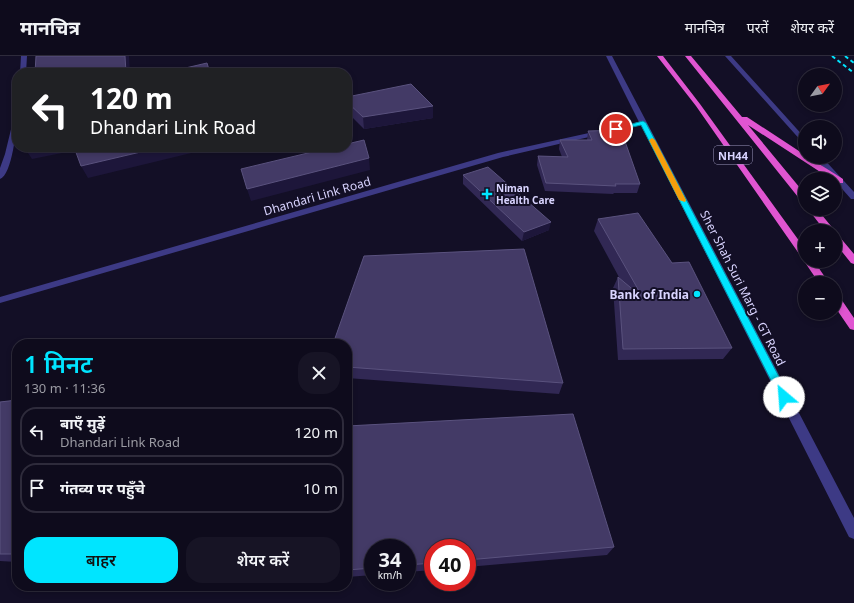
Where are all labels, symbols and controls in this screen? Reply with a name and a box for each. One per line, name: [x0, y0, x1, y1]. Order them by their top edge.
text: मानचित्र: [20, 15, 80, 41]
text: मानचित्र: [685, 18, 725, 37]
text: परतें: [747, 18, 769, 37]
text: शेयर करें: [791, 18, 834, 37]
north arrow: [798, 68, 842, 112]
map controls: [798, 68, 842, 320]
text: 120 m: [90, 79, 173, 117]
icon: left: [24, 84, 76, 136]
pin: [599, 112, 633, 146]
text: Dhandari Link Road: [90, 115, 256, 139]
icon: arrive: [605, 118, 627, 140]
button: sound: [798, 120, 842, 164]
road number: NH44: [714, 146, 752, 164]
button: layers: [798, 172, 842, 216]
street label: Dhandari Link Road: [261, 173, 373, 219]
place label: Niman Health Care: [496, 181, 555, 207]
marker: Niman Health Care: [481, 188, 493, 200]
street label: Sher Shah Suri Marg - GT Road: [696, 207, 790, 369]
button: +: [798, 224, 842, 268]
button: −: [798, 276, 842, 320]
place label: Bank of India: [609, 286, 689, 303]
marker: Bank of India: [692, 289, 702, 299]
text: 1 मिनट: [24, 347, 93, 380]
button: close: [298, 352, 340, 394]
position arrow: [763, 376, 805, 418]
text: 130 m · 11:36: [24, 379, 105, 397]
text: बाएँ मुड़ें: [60, 413, 105, 433]
icon: left: [26, 421, 48, 443]
text: 120 m: [294, 422, 338, 442]
text: Dhandari Link Road: [60, 433, 180, 451]
icon: arrive: [26, 477, 48, 499]
text: गंतव्य पर पहुँचे: [60, 478, 145, 498]
text: 10 m: [303, 478, 338, 498]
button: बाहर: [24, 537, 178, 583]
button: शेयर करें: [186, 537, 340, 583]
speed limit sign: 40: [424, 539, 476, 591]
text: 34: [379, 546, 401, 573]
text: km/h: [378, 568, 402, 582]

